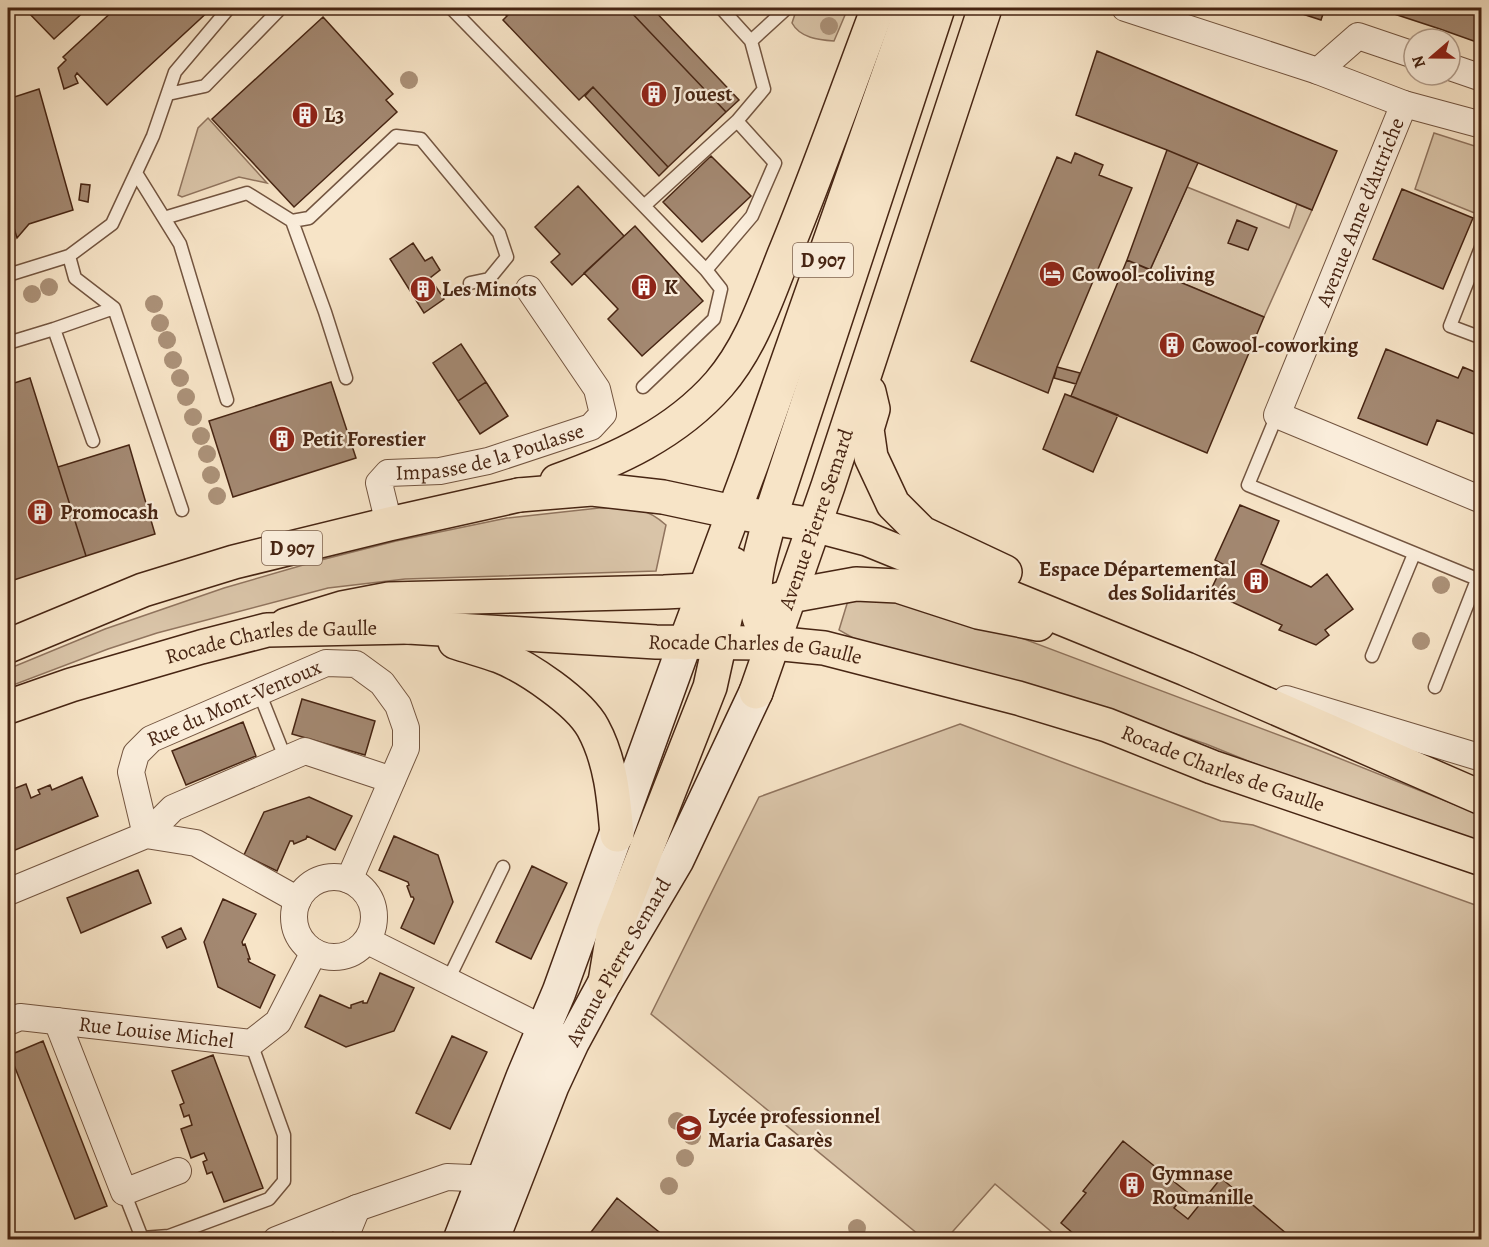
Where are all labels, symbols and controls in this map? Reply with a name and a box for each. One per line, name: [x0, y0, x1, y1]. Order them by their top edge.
north arrow: [1402, 27, 1462, 87]
text: N: [1406, 52, 1431, 71]
building icon: J ouest: [639, 79, 669, 109]
place label: J ouest: [674, 80, 732, 108]
building icon: L3: [290, 100, 320, 130]
place label: L3: [324, 101, 344, 129]
street label: Avenue Anne d'Autriche: [1309, 113, 1411, 312]
road number: D 907: [793, 243, 853, 277]
hotel icon: Cowool-coliving: [1037, 259, 1067, 289]
place label: Cowool-coliving: [1072, 260, 1215, 288]
building icon: K: [629, 272, 659, 302]
place label: K: [664, 273, 678, 301]
building icon: Les Minots: [408, 274, 438, 304]
place label: Les Minots: [442, 275, 537, 303]
building icon: Cowool-coworking: [1157, 330, 1187, 360]
place label: Cowool-coworking: [1192, 331, 1359, 359]
street label: Impasse de la Poulasse: [395, 416, 588, 487]
building icon: Petit Forestier: [267, 424, 297, 454]
street label: Avenue Pierre Semard: [772, 424, 860, 614]
place label: Petit Forestier: [302, 425, 426, 453]
building icon: Promocash: [25, 497, 55, 527]
place label: Promocash: [60, 498, 159, 526]
road number: D 907: [262, 531, 322, 565]
place label: Espace Départemental des Solidarités: [1039, 555, 1236, 607]
building icon: Espace Départemental des Solidarités: [1241, 566, 1271, 596]
street label: Rocade Charles de Gaulle: [162, 614, 377, 671]
street label: Rocade Charles de Gaulle: [647, 628, 865, 671]
street label: Rue du Mont-Ventoux: [142, 653, 325, 753]
street label: Rocade Charles de Gaulle: [1117, 718, 1329, 818]
street label: Avenue Pierre Semard: [559, 872, 678, 1052]
street label: Rue Louise Michel: [77, 1010, 235, 1055]
place label: Lycée professionnel Maria Casarès: [708, 1102, 881, 1154]
school or university icon: Lycée professionnel Maria Casarès: [674, 1113, 704, 1143]
place label: Gymnase Roumanille: [1152, 1159, 1254, 1211]
building icon: Gymnase Roumanille: [1117, 1170, 1147, 1200]

